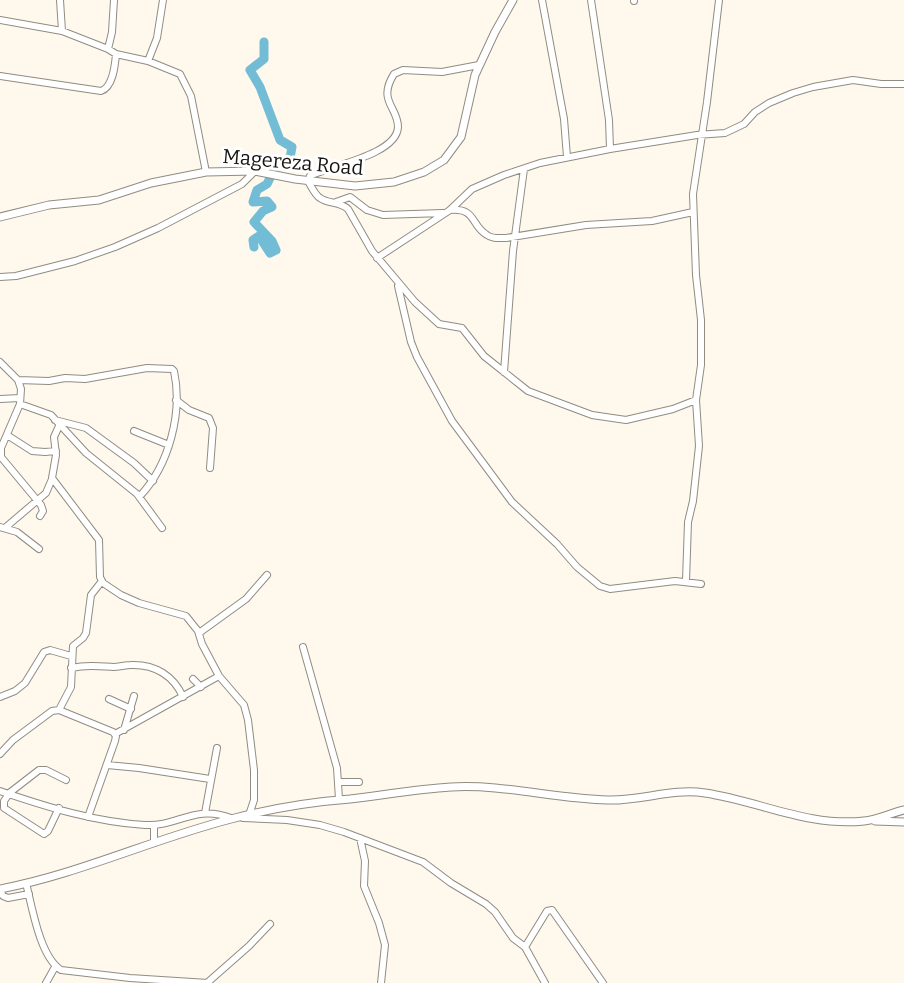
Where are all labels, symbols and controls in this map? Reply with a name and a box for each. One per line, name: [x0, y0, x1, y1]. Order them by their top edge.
street label: Magereza Road: [222, 144, 365, 180]

